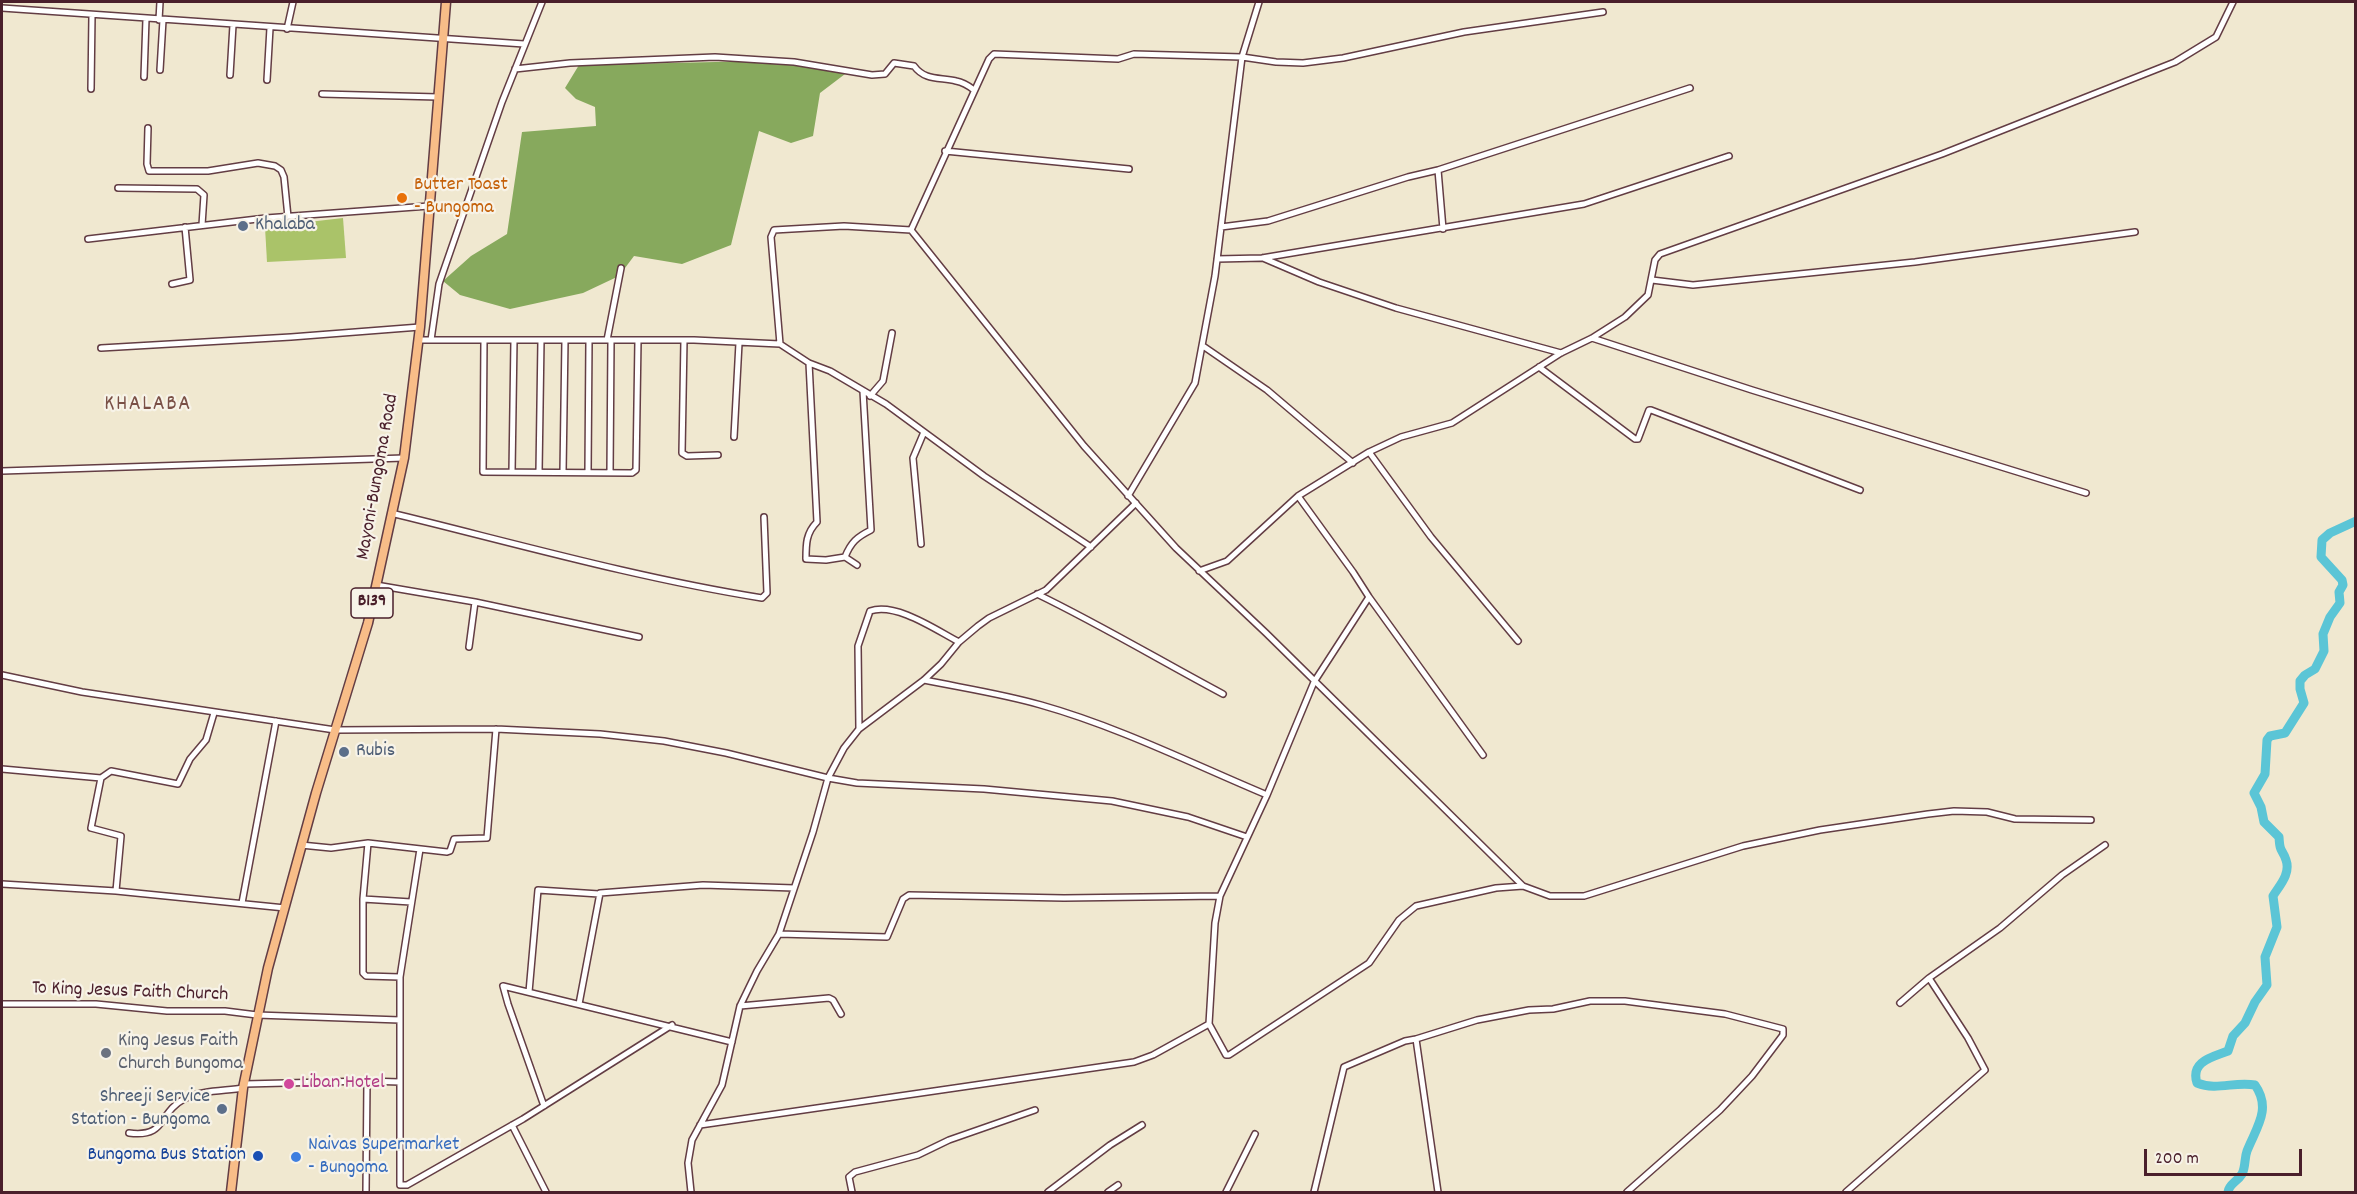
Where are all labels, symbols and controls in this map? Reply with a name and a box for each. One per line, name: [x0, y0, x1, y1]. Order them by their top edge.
place label: Butter Toast - Bungoma: [414, 174, 508, 221]
marker: Butter Toast - Bungoma: [395, 191, 409, 205]
place label: Khalaba: [255, 214, 315, 238]
marker: Khalaba: [236, 219, 250, 233]
street label: Mayoni-Bungoma Road: [353, 392, 405, 562]
district label: KHALABA: [104, 393, 192, 419]
road number: B139: [351, 588, 393, 618]
place label: Rubis: [356, 740, 395, 764]
marker: Rubis: [337, 745, 351, 759]
street label: To King Jesus Faith Church: [31, 978, 229, 1008]
place label: King Jesus Faith Church Bungoma: [118, 1030, 243, 1077]
marker: King Jesus Faith Church Bungoma: [99, 1046, 113, 1060]
place label: Liban Hotel: [301, 1072, 385, 1096]
marker: Liban Hotel: [282, 1077, 296, 1091]
place label: Shreeji Service Station - Bungoma: [71, 1086, 210, 1133]
marker: Shreeji Service Station - Bungoma: [215, 1102, 229, 1116]
place label: Naivas Supermarket - Bungoma: [308, 1134, 459, 1181]
scale bar: [2147, 1137, 2304, 1175]
place label: Bungoma Bus Station: [87, 1144, 246, 1168]
text: 200 m: [2155, 1147, 2199, 1172]
marker: Bungoma Bus Station: [251, 1149, 265, 1163]
marker: Naivas Supermarket - Bungoma: [289, 1150, 303, 1164]

